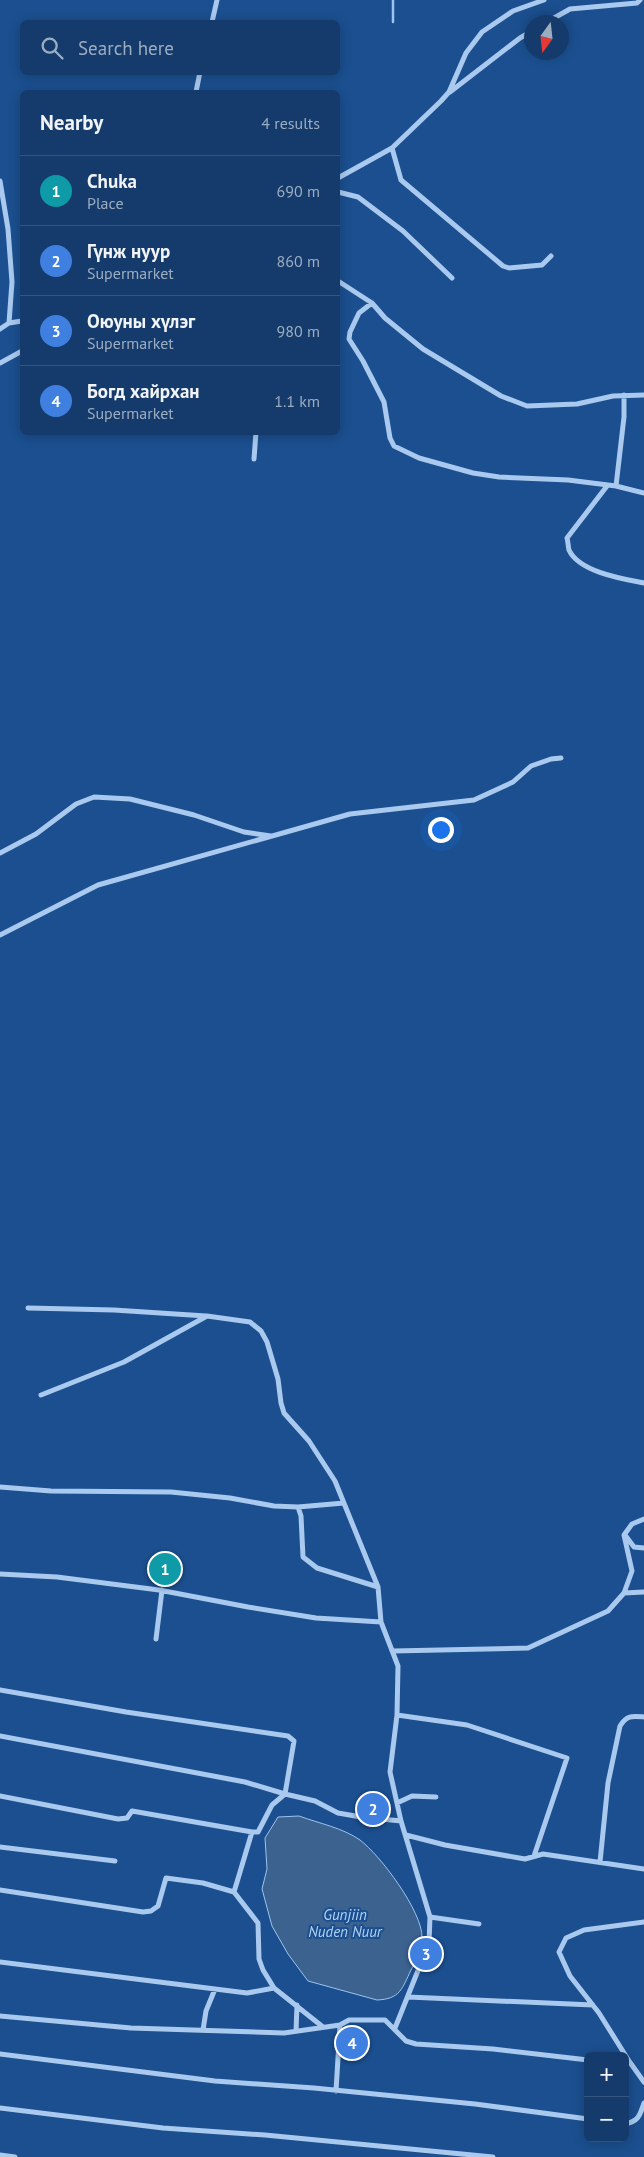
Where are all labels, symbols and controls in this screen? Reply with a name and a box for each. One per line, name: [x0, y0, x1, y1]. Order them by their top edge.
north arrow: [524, 15, 569, 60]
search box: [20, 20, 340, 75]
icon: search: [38, 34, 66, 62]
text: Search here: [78, 36, 174, 60]
text: Nearby: [40, 109, 103, 136]
text: 4 results: [261, 113, 320, 133]
text: Chuka: [87, 169, 137, 193]
text: 1: [51, 181, 61, 201]
text: 690 m: [277, 181, 320, 201]
text: Place: [87, 193, 124, 213]
text: Гүнж нуур: [87, 239, 170, 263]
text: 2: [51, 251, 61, 271]
text: 860 m: [277, 251, 320, 271]
text: Supermarket: [87, 263, 174, 283]
text: Оюуны хүлэг: [87, 309, 195, 333]
text: 3: [51, 321, 61, 341]
text: 980 m: [277, 321, 320, 341]
text: Supermarket: [87, 333, 174, 353]
text: Богд хайрхан: [87, 379, 200, 403]
text: 4: [51, 391, 61, 411]
text: 1.1 km: [274, 391, 320, 411]
text: Supermarket: [87, 403, 174, 423]
your location: [428, 817, 454, 843]
pin: 1: [149, 1550, 181, 1588]
pin: 2: [357, 1790, 389, 1828]
water label: Gunjiin Nuden Nuur: [308, 1905, 383, 1941]
pin: 3: [410, 1935, 442, 1973]
pin: 4: [336, 2024, 368, 2062]
map controls: [584, 2052, 629, 2142]
button: +: [584, 2052, 629, 2097]
button: −: [584, 2097, 629, 2142]

